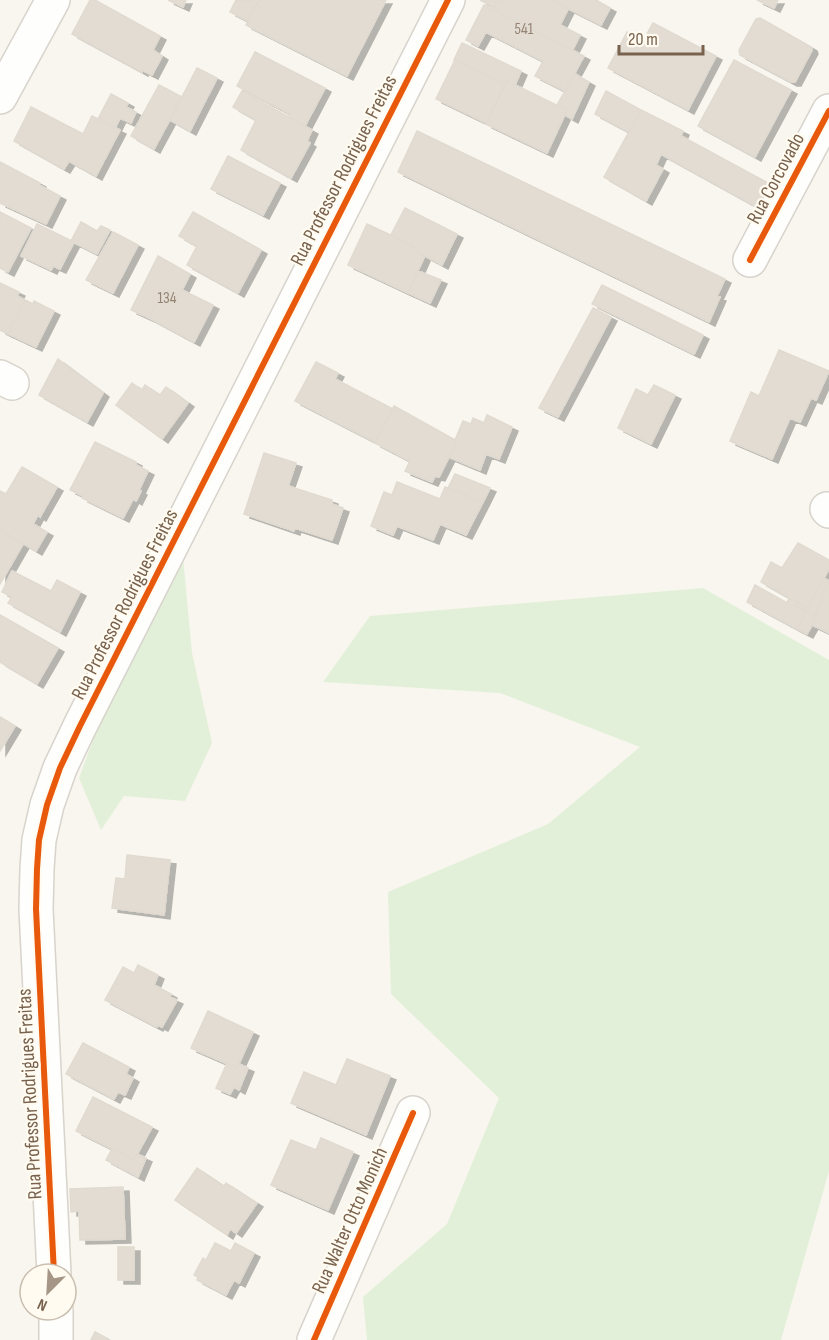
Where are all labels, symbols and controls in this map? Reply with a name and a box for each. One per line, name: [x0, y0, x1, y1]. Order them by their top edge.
scale bar: [619, 18, 703, 56]
house number: 541: [515, 20, 534, 39]
text: 20 m: [628, 29, 658, 50]
street label: Rua Professor Rodrigues Freitas: [285, 71, 402, 270]
street label: Rua Corcovado: [742, 129, 810, 228]
house number: 134: [157, 289, 177, 308]
street label: Rua Professor Rodrigues Freitas: [66, 505, 183, 704]
street label: Rua Professor Rodrigues Freitas: [12, 988, 47, 1200]
street label: Rua Walter Otto Monich: [307, 1144, 393, 1297]
north arrow: [18, 1262, 78, 1322]
text: N: [35, 1294, 50, 1315]

